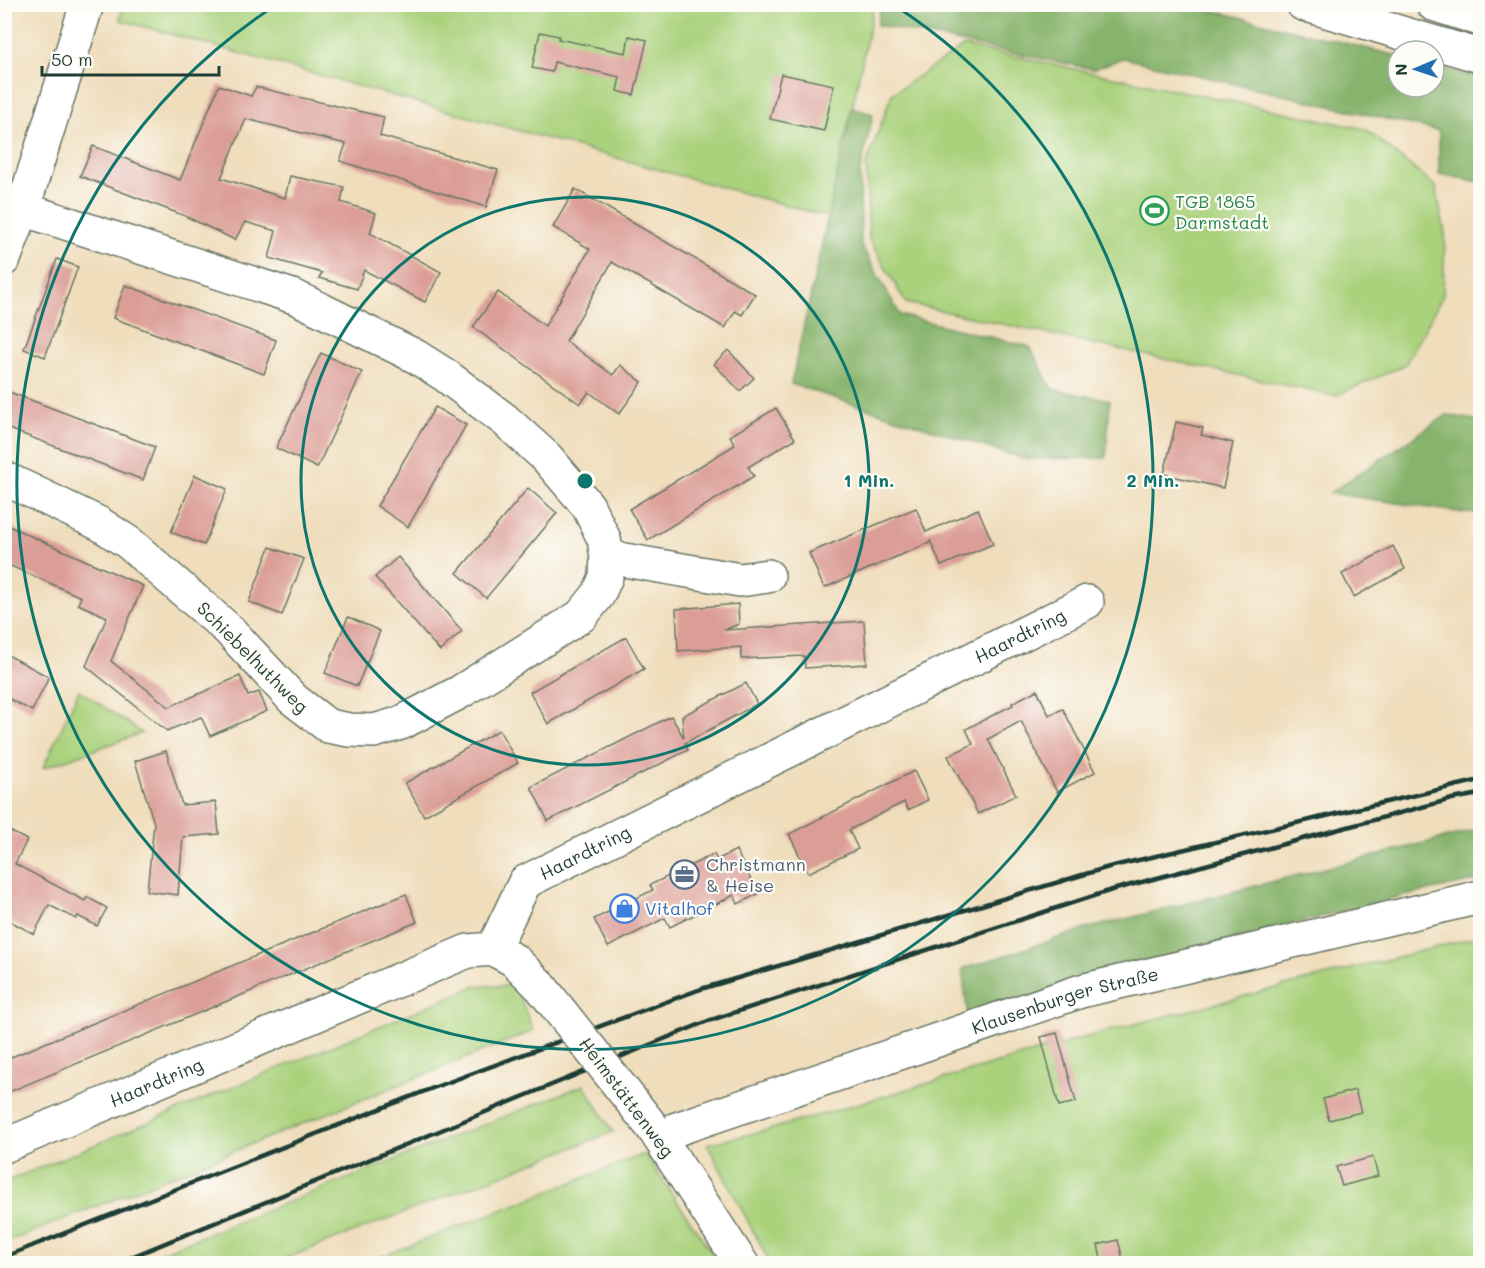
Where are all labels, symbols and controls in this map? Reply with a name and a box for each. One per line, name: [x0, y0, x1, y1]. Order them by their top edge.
scale bar: [42, 39, 219, 77]
north arrow: [1386, 39, 1446, 99]
text: 50 m: [51, 47, 93, 71]
text: N: [1390, 63, 1411, 76]
place label: TGB 1865 Darmstadt: [1175, 189, 1269, 234]
sports icon: TGB 1865 Darmstadt: [1138, 195, 1170, 227]
text: 1 Min.: [844, 468, 894, 492]
text: 2 Min.: [1126, 468, 1180, 492]
centre of rings: [575, 471, 595, 491]
street label: Schiebelhuthweg: [192, 596, 314, 718]
street label: Haardtring: [970, 603, 1069, 668]
street label: Haardtring: [535, 819, 634, 885]
place label: Christmann & Heise: [706, 852, 806, 897]
office icon: Christmann & Heise: [669, 858, 701, 890]
shop icon: Vitalhof: [608, 892, 640, 924]
place label: Vitalhof: [645, 896, 715, 920]
street label: Klausenburger Straße: [968, 961, 1161, 1039]
street label: Heimstättenweg: [574, 1032, 680, 1162]
street label: Haardtring: [106, 1052, 206, 1112]

